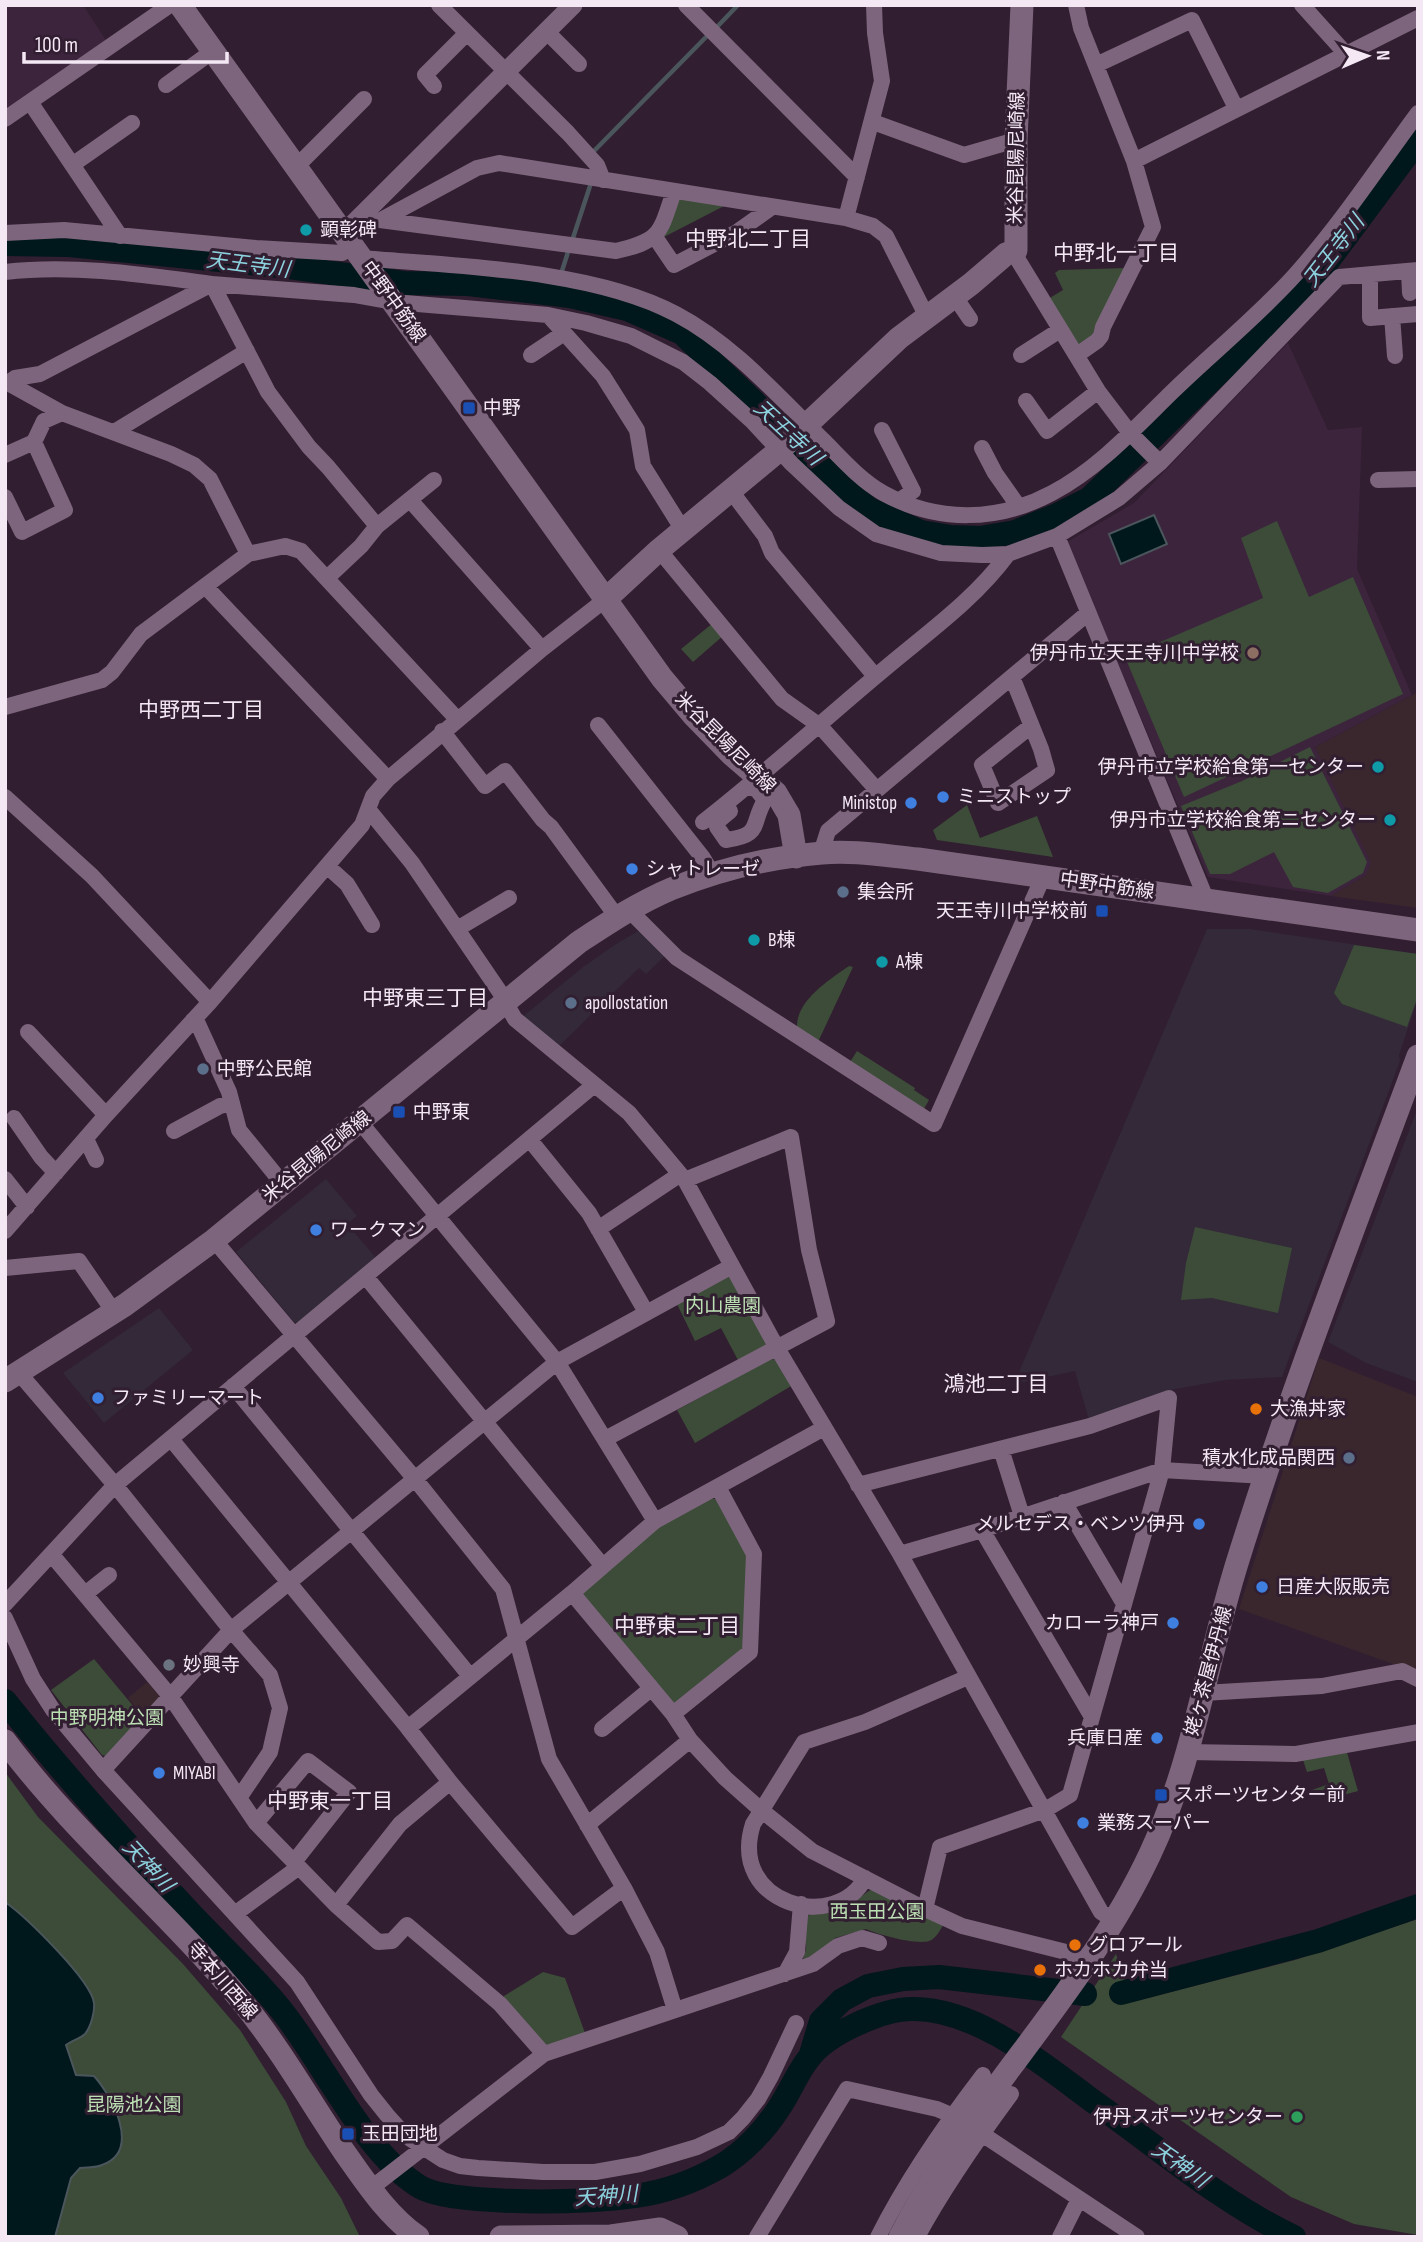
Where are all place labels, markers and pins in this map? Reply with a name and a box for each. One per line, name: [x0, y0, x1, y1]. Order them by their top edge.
place label: 顕彰碑: [320, 219, 377, 242]
marker: 顕彰碑: [298, 222, 314, 238]
place label: 中野: [483, 397, 521, 420]
marker: 中野: [461, 400, 477, 416]
place label: 伊丹市立天王寺川中学校: [1030, 642, 1239, 665]
marker: 伊丹市立天王寺川中学校: [1245, 645, 1261, 661]
place label: 伊丹市立学校給食第一センター: [1098, 756, 1364, 779]
marker: 伊丹市立学校給食第一センター: [1370, 759, 1386, 775]
place label: ミニストップ: [957, 786, 1071, 809]
marker: ミニストップ: [935, 789, 951, 805]
place label: Ministop: [842, 792, 897, 815]
marker: Ministop: [903, 795, 919, 811]
place label: 伊丹市立学校給食第ニセンター: [1110, 809, 1376, 832]
marker: 伊丹市立学校給食第ニセンター: [1382, 812, 1398, 828]
place label: シャトレーゼ: [646, 858, 760, 881]
marker: シャトレーゼ: [624, 861, 640, 877]
place label: 集会所: [857, 881, 914, 904]
marker: 集会所: [835, 884, 851, 900]
place label: 天王寺川中学校前: [936, 900, 1088, 923]
marker: 天王寺川中学校前: [1094, 903, 1110, 919]
place label: B棟: [768, 929, 795, 952]
marker: B棟: [746, 932, 762, 948]
place label: A棟: [895, 951, 923, 974]
marker: A棟: [874, 954, 890, 970]
place label: apollostation: [585, 992, 668, 1015]
marker: apollostation: [563, 995, 579, 1011]
place label: 中野公民館: [217, 1058, 312, 1081]
marker: 中野公民館: [195, 1061, 211, 1077]
place label: 中野東: [413, 1101, 470, 1124]
marker: 中野東: [391, 1104, 407, 1120]
place label: ワークマン: [330, 1219, 425, 1242]
marker: ワークマン: [308, 1222, 324, 1238]
place label: ファミリーマート: [112, 1387, 264, 1410]
marker: ファミリーマート: [90, 1390, 106, 1406]
place label: 大漁丼家: [1270, 1398, 1346, 1421]
marker: 大漁丼家: [1248, 1401, 1264, 1417]
place label: 積水化成品関西: [1202, 1447, 1335, 1470]
marker: 積水化成品関西: [1341, 1450, 1357, 1466]
place label: メルセデス・ベンツ伊丹: [976, 1513, 1185, 1536]
marker: メルセデス・ベンツ伊丹: [1191, 1516, 1207, 1532]
place label: 日産大阪販売: [1276, 1576, 1390, 1599]
marker: 日産大阪販売: [1254, 1579, 1270, 1595]
place label: カローラ神戸: [1045, 1612, 1159, 1635]
marker: カローラ神戸: [1165, 1615, 1181, 1631]
place label: 妙興寺: [183, 1654, 240, 1677]
marker: 妙興寺: [161, 1657, 177, 1673]
place label: 兵庫日産: [1067, 1727, 1143, 1750]
marker: 兵庫日産: [1149, 1730, 1165, 1746]
place label: MIYABI: [173, 1762, 216, 1785]
marker: MIYABI: [151, 1765, 167, 1781]
place label: スポーツセンター前: [1175, 1784, 1346, 1807]
marker: スポーツセンター前: [1153, 1787, 1169, 1803]
place label: 業務スーパー: [1097, 1812, 1211, 1835]
marker: 業務スーパー: [1075, 1815, 1091, 1831]
place label: グロアール: [1089, 1934, 1183, 1957]
marker: グロアール: [1067, 1937, 1083, 1953]
place label: ホカホカ弁当: [1054, 1959, 1168, 1982]
marker: ホカホカ弁当: [1032, 1962, 1048, 1978]
place label: 伊丹スポーツセンター: [1093, 2106, 1283, 2129]
marker: 伊丹スポーツセンター: [1289, 2109, 1305, 2125]
place label: 玉田団地: [362, 2123, 438, 2146]
marker: 玉田団地: [340, 2126, 356, 2142]

